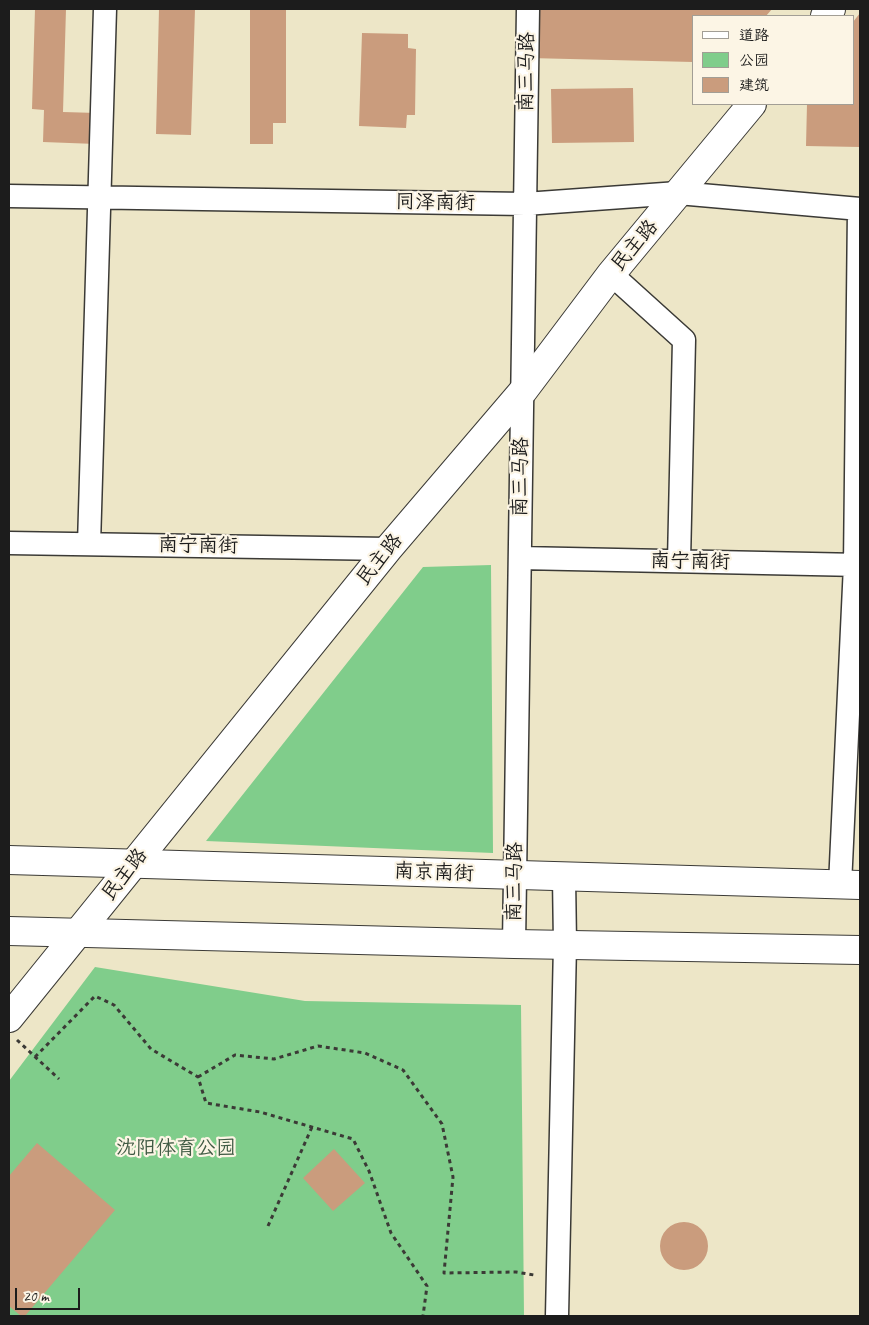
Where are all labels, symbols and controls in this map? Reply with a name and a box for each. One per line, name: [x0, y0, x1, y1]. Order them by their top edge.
legend: [692, 15, 854, 105]
text: 道路: [739, 26, 769, 45]
street label: 南三马路: [514, 32, 540, 112]
text: 公园: [739, 51, 769, 70]
text: 建筑: [739, 76, 769, 95]
street label: 同泽南街: [395, 190, 475, 216]
street label: 民主路: [607, 215, 663, 277]
street label: 南三马路: [508, 437, 534, 517]
street label: 民主路: [352, 529, 408, 591]
street label: 南宁南街: [158, 533, 238, 559]
street label: 南宁南街: [650, 549, 730, 575]
street label: 南三马路: [502, 842, 528, 922]
street label: 民主路: [97, 844, 153, 906]
street label: 南京南街: [394, 860, 474, 886]
park label: 沈阳体育公园: [116, 1137, 236, 1161]
scale bar: [18, 1278, 82, 1310]
text: 20 m: [23, 1287, 49, 1306]

